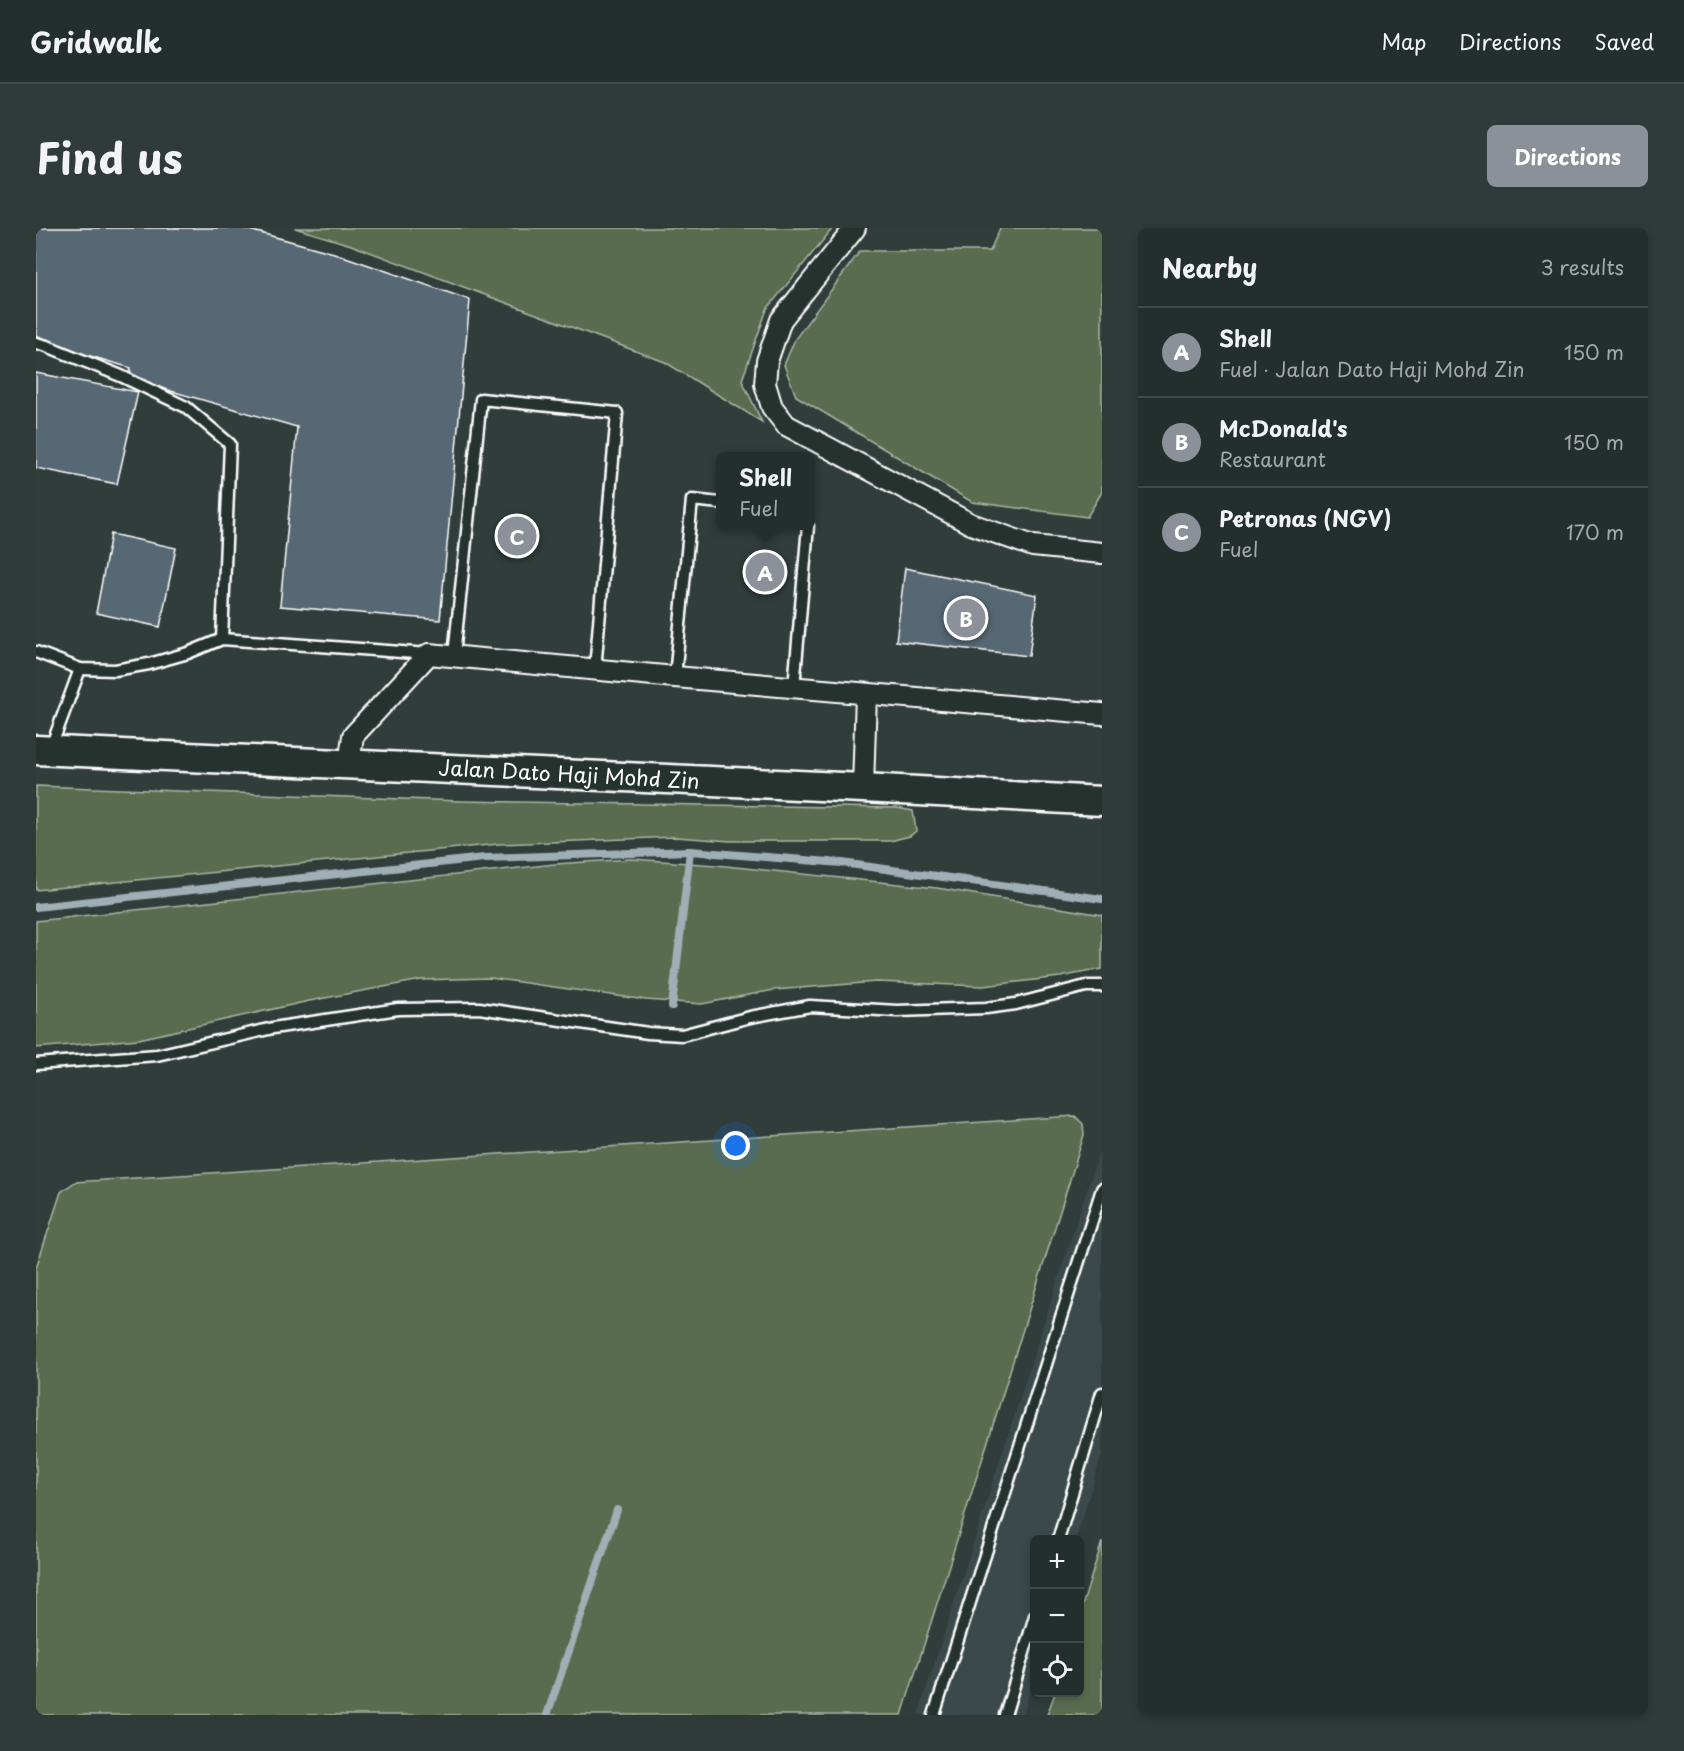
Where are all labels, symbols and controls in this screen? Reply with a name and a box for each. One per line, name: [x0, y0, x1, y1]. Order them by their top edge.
text: Gridwalk: [30, 20, 162, 63]
text: Map: [1381, 25, 1426, 57]
text: Directions: [1459, 25, 1561, 57]
text: Saved: [1594, 25, 1654, 57]
text: Find us: [36, 125, 183, 188]
button: Directions: [1487, 125, 1648, 187]
text: Nearby: [1162, 248, 1257, 287]
text: 3 results: [1541, 252, 1624, 282]
text: Shell: [1219, 321, 1272, 354]
text: A: [1174, 337, 1189, 367]
text: 150 m: [1564, 337, 1624, 367]
text: Fuel · Jalan Dato Haji Mohd Zin: [1219, 354, 1525, 384]
text: McDonald's: [1219, 411, 1348, 444]
text: B: [1175, 427, 1188, 457]
text: 150 m: [1564, 427, 1624, 457]
text: Restaurant: [1219, 444, 1326, 474]
popup: [716, 452, 815, 530]
text: Shell: [739, 460, 792, 493]
text: Fuel: [739, 493, 778, 523]
text: Petronas (NGV): [1219, 501, 1391, 534]
pin: C: [498, 514, 536, 558]
text: C: [1174, 517, 1189, 547]
text: 170 m: [1566, 517, 1624, 547]
text: Fuel: [1219, 534, 1258, 564]
pin: A: [746, 550, 784, 594]
pin: B: [946, 596, 986, 640]
street label: Jalan Dato Haji Mohd Zin: [438, 750, 700, 796]
your location: [721, 1131, 750, 1160]
map controls: [1030, 1535, 1084, 1697]
button: +: [1030, 1535, 1084, 1589]
button: −: [1030, 1589, 1084, 1643]
button: locate: [1030, 1643, 1084, 1697]

